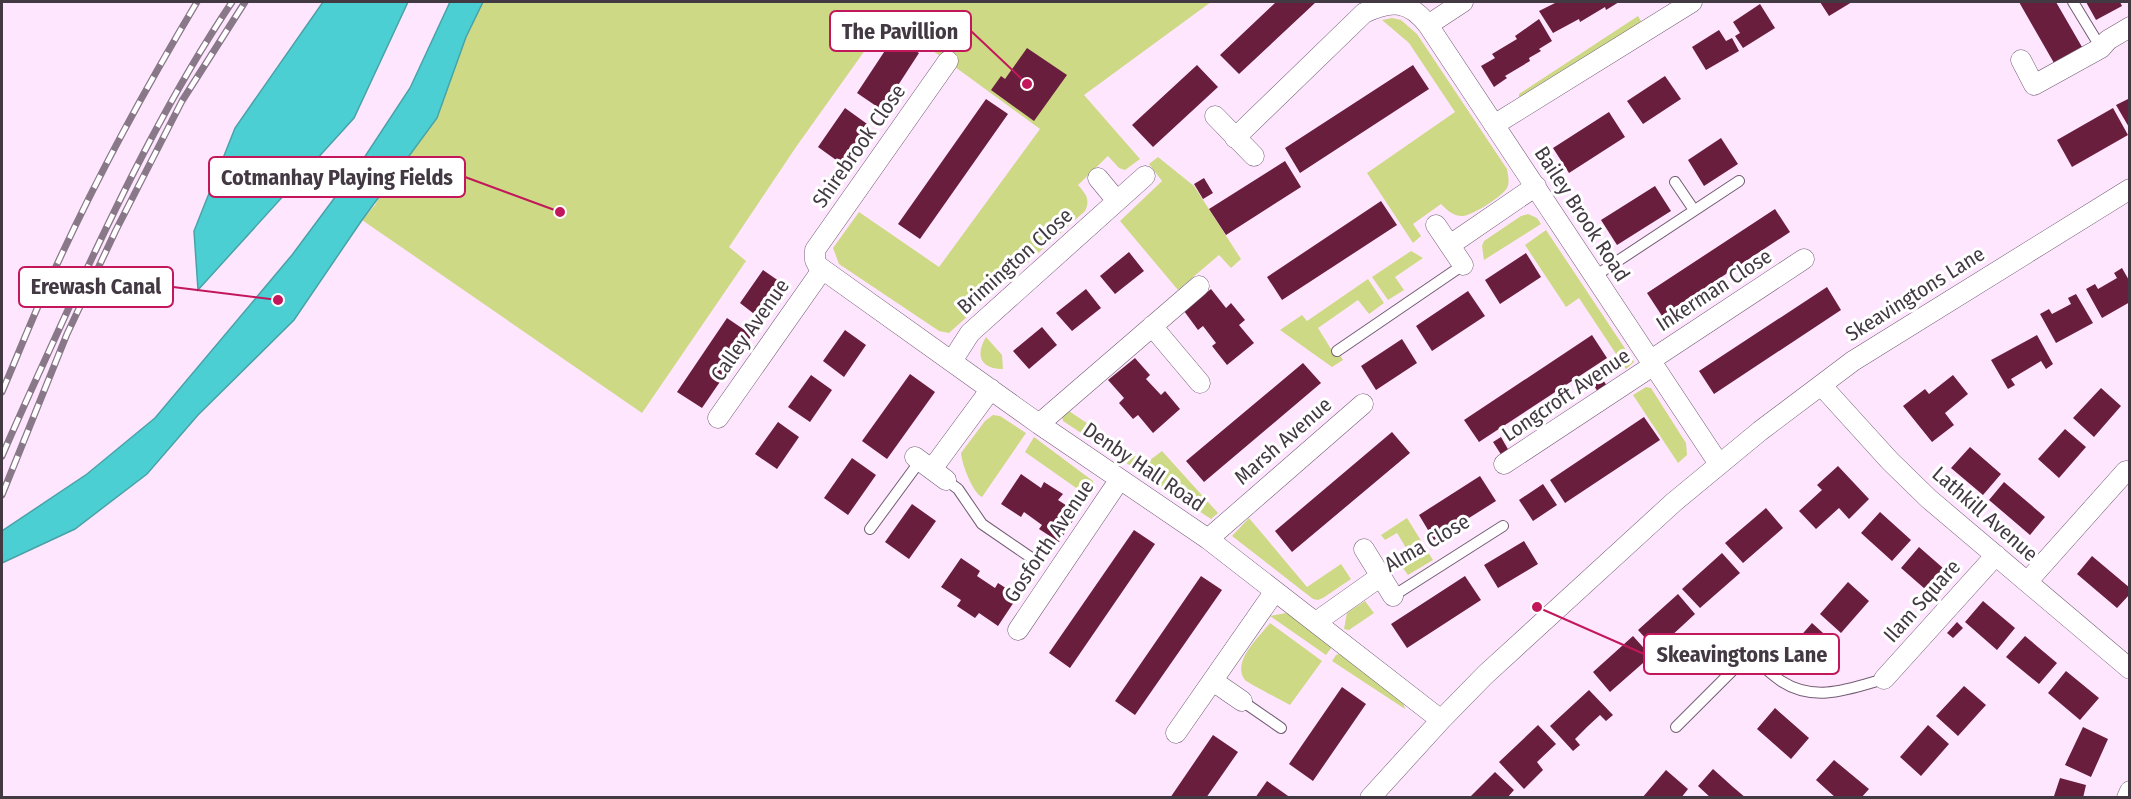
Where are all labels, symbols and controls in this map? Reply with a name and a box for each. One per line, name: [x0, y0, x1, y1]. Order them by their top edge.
callout: The Pavillion: [830, 11, 971, 51]
text: The Pavillion: [842, 18, 958, 45]
street label: Shirebrook Close: [807, 79, 911, 213]
street label: Bailey Brook Road: [1529, 142, 1635, 286]
callout: Cotmanhay Playing Fields: [209, 157, 465, 197]
text: Cotmanhay Playing Fields: [221, 164, 453, 191]
street label: Brimington Close: [952, 202, 1078, 320]
street label: Skeavingtons Lane: [1841, 241, 1989, 347]
street label: Inkerman Close: [1651, 243, 1777, 337]
callout: Erewash Canal: [19, 267, 173, 307]
text: Erewash Canal: [31, 273, 162, 300]
street label: Calley Avenue: [705, 274, 795, 386]
street label: Longcroft Avenue: [1497, 343, 1635, 447]
street label: Marsh Avenue: [1229, 392, 1337, 490]
street label: Denby Hall Road: [1078, 417, 1210, 517]
street label: Lathkill Avenue: [1927, 461, 2043, 567]
street label: Gosforth Avenue: [998, 475, 1100, 607]
street label: Alma Close: [1380, 508, 1474, 578]
street label: Ilam Square: [1878, 554, 1966, 648]
callout: Skeavingtons Lane: [1644, 634, 1839, 674]
text: Skeavingtons Lane: [1657, 641, 1828, 668]

